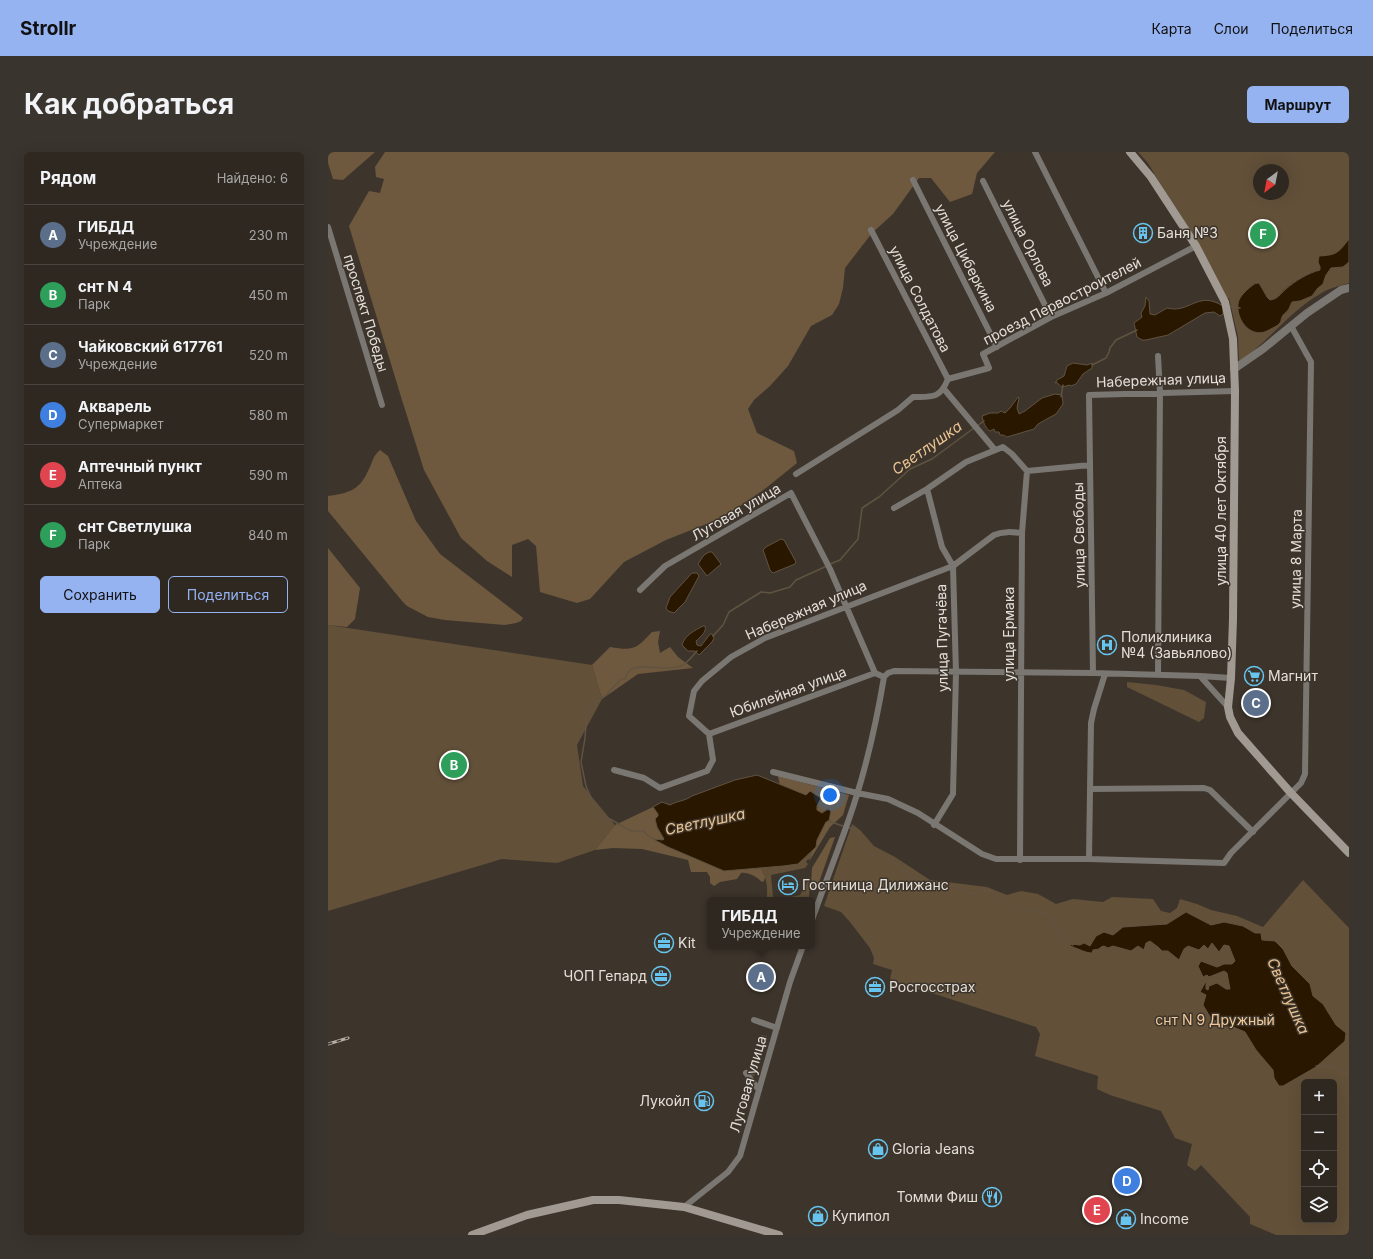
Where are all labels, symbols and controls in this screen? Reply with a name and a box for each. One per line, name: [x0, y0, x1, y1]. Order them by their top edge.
text: Strollr: [20, 17, 76, 40]
text: Карта: [1151, 20, 1192, 37]
text: Слои: [1214, 20, 1249, 37]
text: Поделиться: [1271, 20, 1353, 37]
button: Маршрут: [1247, 86, 1349, 123]
text: Как добраться: [24, 87, 234, 121]
north arrow: [1253, 164, 1289, 200]
text: Рядом: [40, 168, 96, 188]
text: Найдено: 6: [217, 170, 288, 186]
street label: улица Орлова: [999, 196, 1058, 289]
street label: улица Циберкина: [932, 201, 1001, 315]
text: ГИБДД: [78, 217, 134, 236]
pin: F: [1250, 219, 1276, 249]
building icon: Баня №3: [1132, 222, 1154, 244]
place label: Баня №3: [1157, 224, 1218, 241]
text: A: [48, 227, 58, 243]
text: 230 m: [249, 227, 288, 243]
text: Учреждение: [78, 236, 157, 252]
street label: улица Солдатова: [886, 243, 955, 355]
street label: проспект Победы: [341, 252, 392, 374]
street label: проезд Первостроителей: [980, 253, 1144, 348]
text: снт N 4: [78, 277, 133, 296]
text: B: [49, 287, 57, 303]
text: 450 m: [248, 287, 288, 303]
text: Парк: [78, 296, 110, 312]
text: Чайковский 617761: [78, 337, 223, 356]
text: C: [48, 347, 58, 363]
text: 520 m: [249, 347, 288, 363]
text: Учреждение: [78, 356, 157, 372]
street label: Набережная улица: [1096, 369, 1226, 390]
text: Акварель: [78, 397, 152, 416]
text: D: [48, 407, 58, 423]
text: 580 m: [249, 407, 288, 423]
text: Супермаркет: [78, 416, 164, 432]
water label: Светлушка: [888, 416, 966, 479]
street label: улица 40 лет Октября: [1212, 436, 1229, 586]
text: Аптечный пункт: [78, 457, 202, 476]
text: E: [49, 467, 57, 483]
text: 590 m: [249, 467, 288, 483]
text: Аптека: [78, 476, 122, 492]
street label: Луговая улица: [688, 479, 783, 544]
street label: улица Свободы: [1069, 482, 1088, 588]
street label: улица 8 Марта: [1286, 509, 1305, 609]
text: снт Светлушка: [78, 517, 192, 536]
text: F: [49, 527, 57, 543]
text: 840 m: [248, 527, 288, 543]
text: Парк: [78, 536, 110, 552]
button: Сохранить: [40, 576, 160, 613]
button: Поделиться: [168, 576, 288, 613]
street label: Набережная улица: [743, 576, 869, 643]
street label: улица Пугачёва: [932, 584, 951, 692]
street label: улица Ермака: [1000, 587, 1017, 681]
place label: Поликлиника №4 (Завьялово): [1121, 628, 1232, 661]
hospital icon: Поликлиника №4 (Завьялово): [1096, 634, 1118, 656]
street label: Юбилейная улица: [727, 663, 848, 721]
supermarket icon: Магнит: [1243, 665, 1265, 687]
place label: Магнит: [1268, 667, 1318, 684]
pin: C: [1243, 688, 1269, 718]
pin: B: [441, 750, 467, 780]
your location: [820, 785, 840, 805]
water label: Светлушка: [663, 804, 747, 839]
hotel icon: Гостиница Дилижанс: [777, 874, 799, 896]
place label: Гостиница Дилижанс: [802, 876, 949, 893]
popup: [707, 897, 815, 949]
text: ГИБДД: [721, 906, 778, 925]
text: Учреждение: [721, 925, 801, 941]
office icon: Kit: [653, 932, 675, 954]
place label: Kit: [678, 934, 696, 951]
water label: Светлушка: [1263, 955, 1314, 1037]
pin: A: [748, 962, 774, 992]
office icon: ЧОП Гепард: [650, 965, 672, 987]
place label: ЧОП Гепард: [564, 967, 647, 984]
office icon: Росгосстрах: [864, 976, 886, 998]
place label: Росгосстрах: [889, 978, 976, 995]
park label: снт N 9 Дружный: [1155, 1011, 1275, 1028]
street label: Луговая улица: [726, 1033, 769, 1134]
map controls: [1301, 1079, 1337, 1223]
button: +: [1301, 1079, 1337, 1115]
fuel station icon: Лукойл: [693, 1090, 715, 1112]
place label: Лукойл: [640, 1092, 690, 1109]
button: −: [1301, 1115, 1337, 1151]
shop icon: Gloria Jeans: [867, 1138, 889, 1160]
place label: Gloria Jeans: [892, 1140, 975, 1157]
button: locate: [1301, 1151, 1337, 1187]
pin: D: [1114, 1166, 1140, 1196]
restaurant icon: Томми Фиш: [981, 1186, 1003, 1208]
button: layers: [1301, 1187, 1337, 1223]
place label: Томми Фиш: [897, 1188, 978, 1205]
pin: E: [1084, 1195, 1110, 1225]
shop icon: Купипол: [807, 1205, 829, 1227]
place label: Купипол: [832, 1207, 890, 1224]
shop icon: Income: [1115, 1208, 1137, 1230]
place label: Income: [1140, 1210, 1189, 1227]

